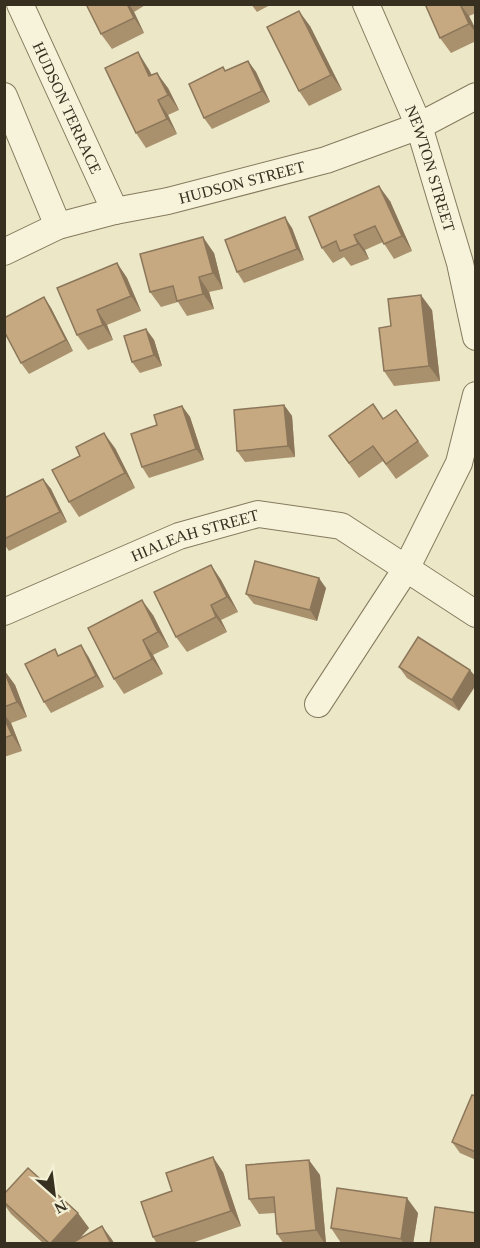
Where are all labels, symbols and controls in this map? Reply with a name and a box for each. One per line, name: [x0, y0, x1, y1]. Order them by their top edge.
street label: HUDSON TERRACE: [30, 39, 105, 176]
street label: NEWTON STREET: [402, 103, 459, 234]
street label: HUDSON STREET: [177, 157, 307, 206]
street label: HIALEAH STREET: [128, 506, 261, 564]
north arrow: [24, 1164, 84, 1224]
text: N: [51, 1197, 70, 1217]

